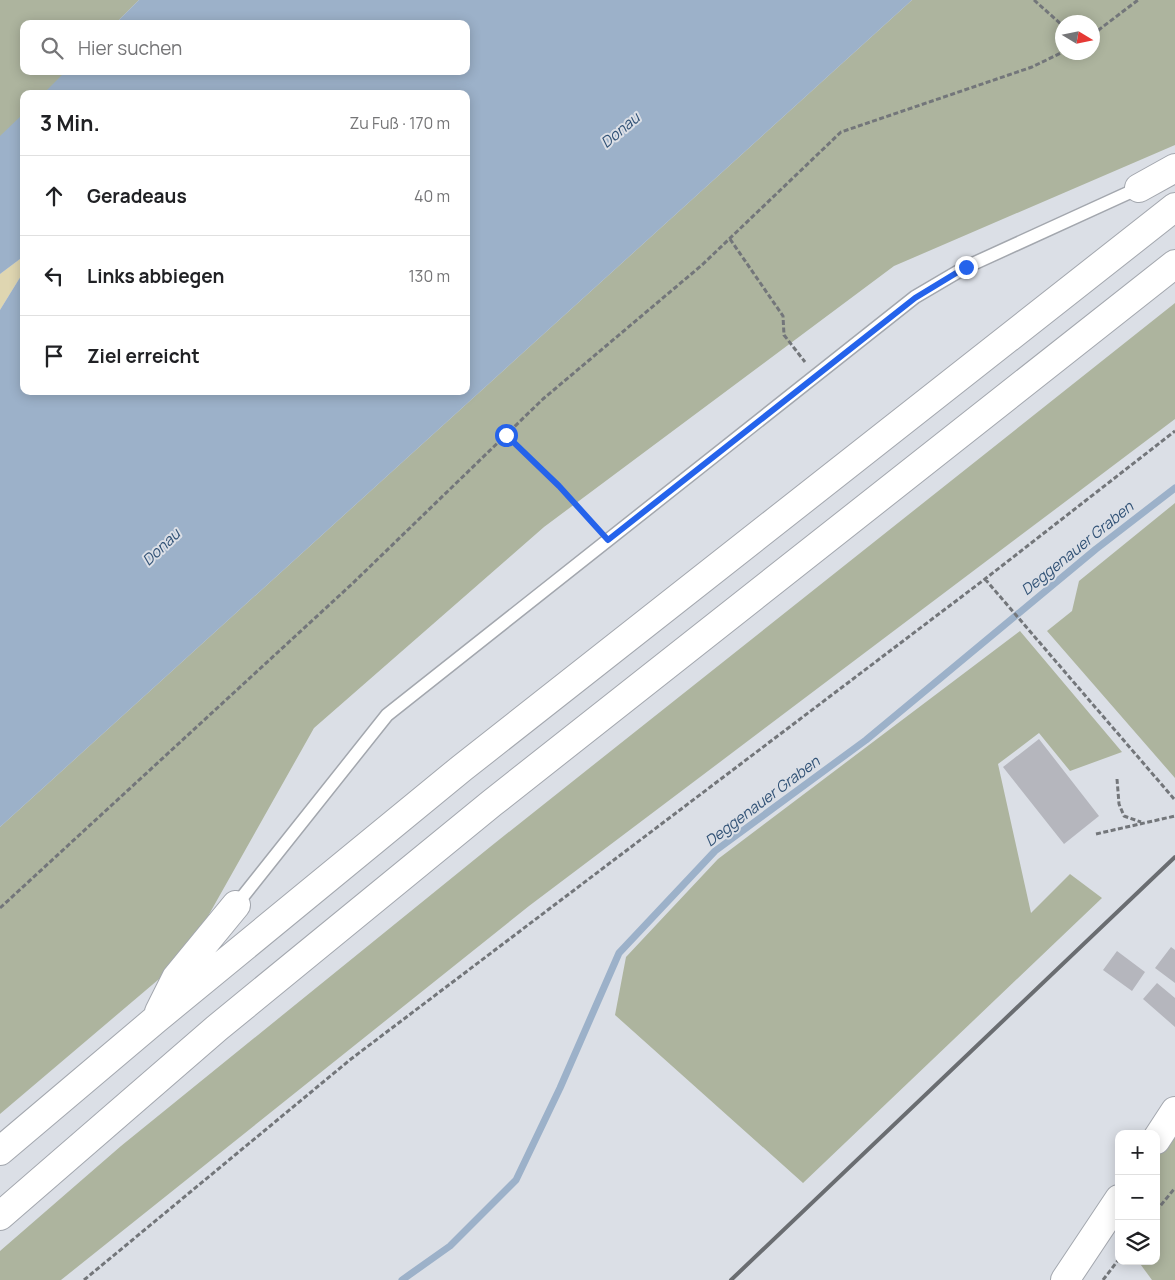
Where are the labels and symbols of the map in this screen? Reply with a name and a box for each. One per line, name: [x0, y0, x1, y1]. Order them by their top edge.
north arrow: [1055, 15, 1100, 60]
water label: Donau: [596, 107, 645, 153]
route end: [955, 256, 978, 279]
route start: [495, 424, 518, 447]
water label: Deggenauer Graben: [1016, 495, 1138, 600]
water label: Donau: [137, 523, 185, 570]
water label: Deggenauer Graben: [700, 750, 825, 851]

